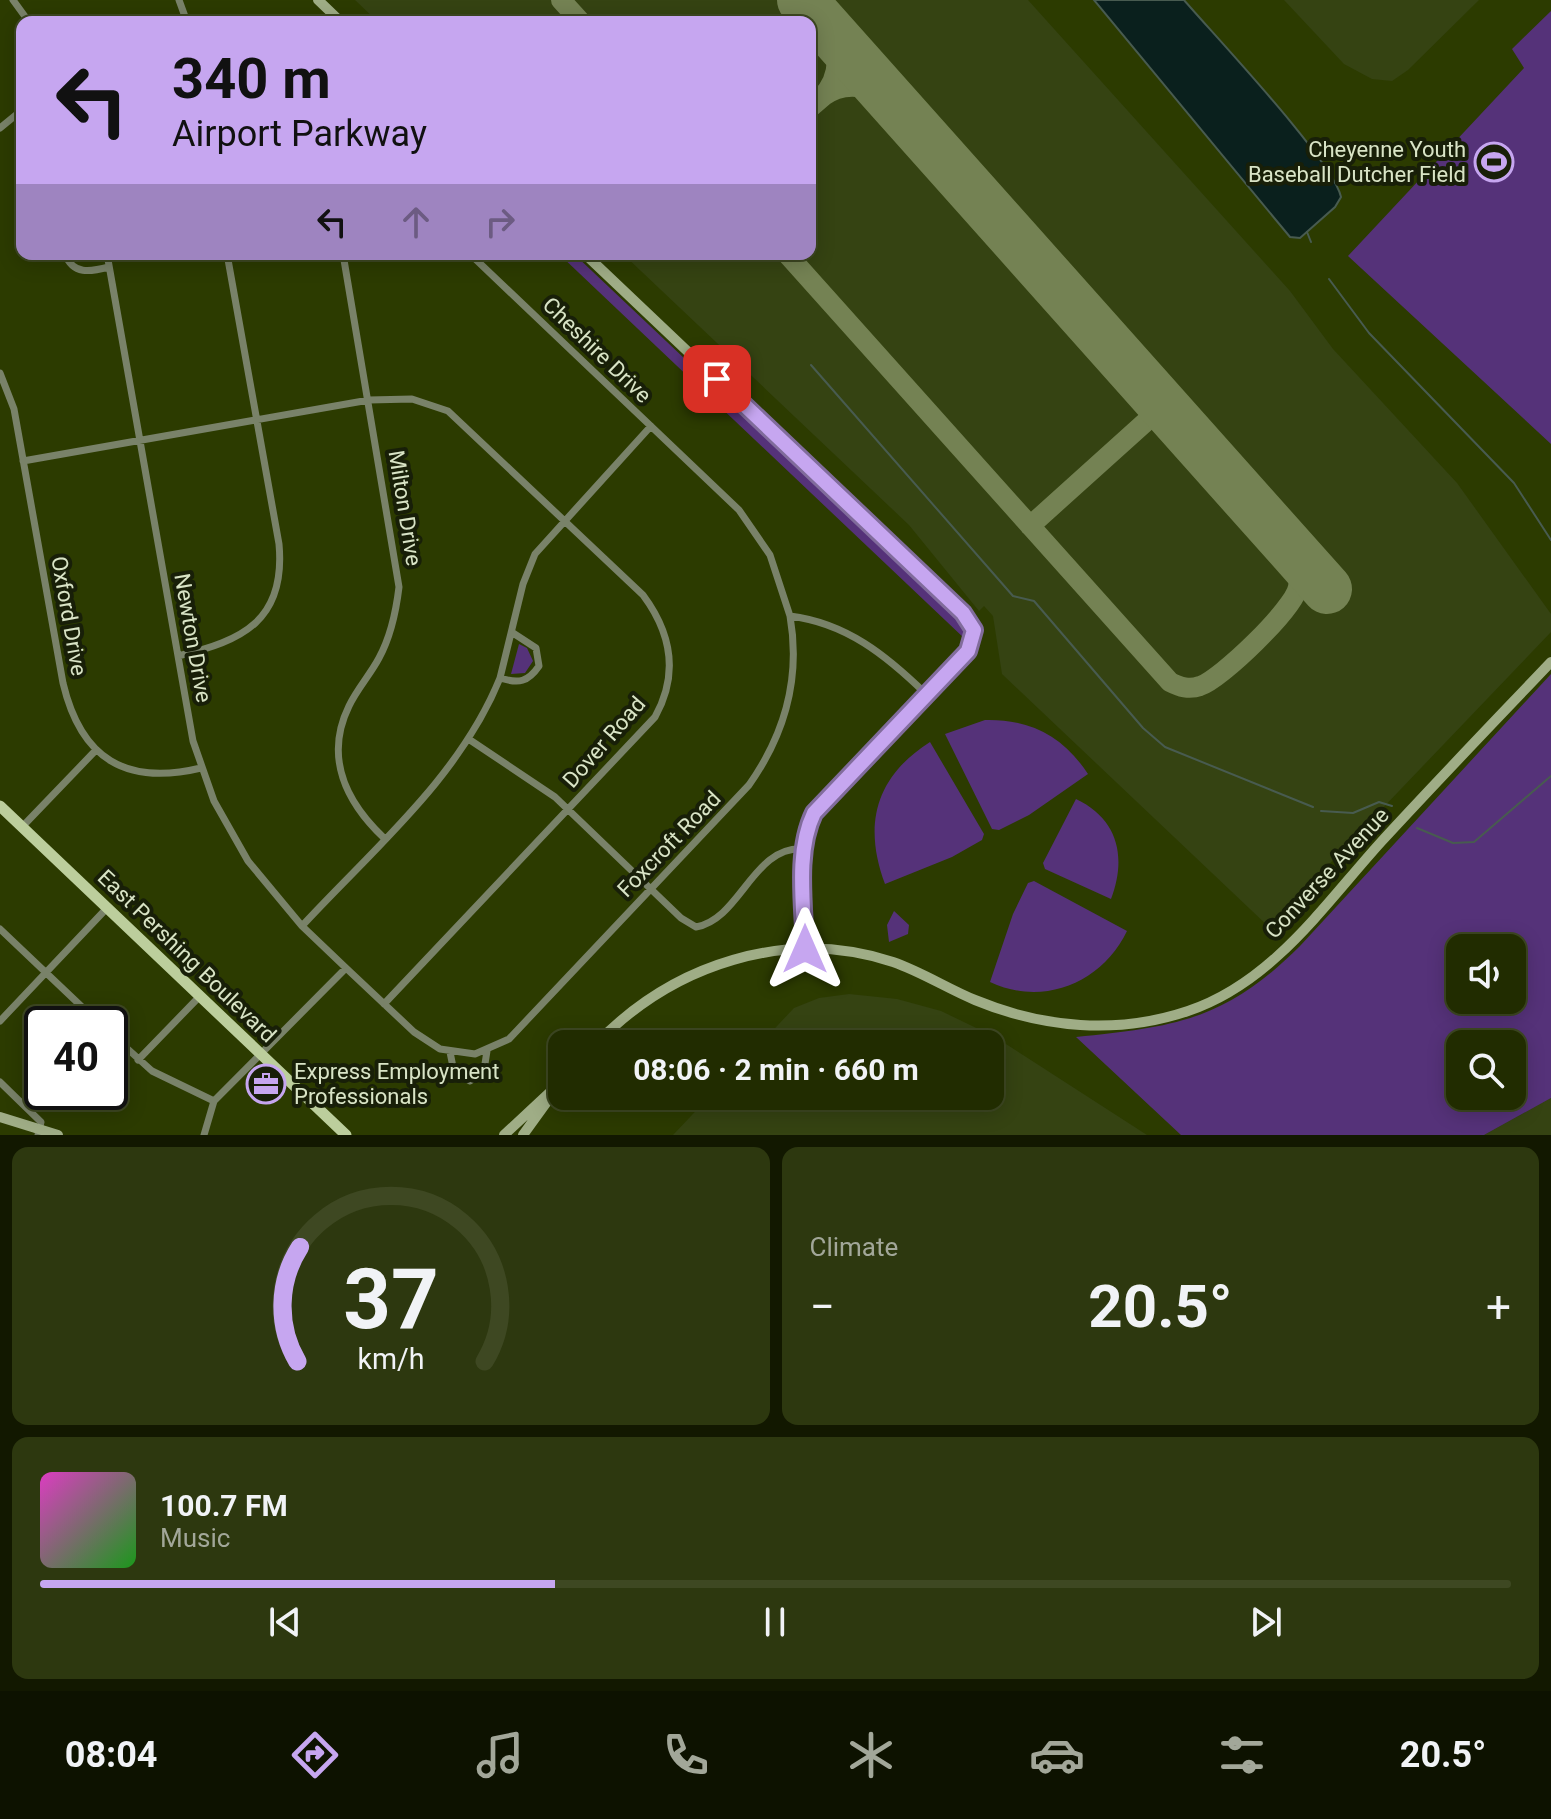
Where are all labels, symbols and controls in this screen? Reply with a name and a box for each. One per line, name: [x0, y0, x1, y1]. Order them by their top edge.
text: 340 m: [172, 46, 331, 112]
icon: left: [40, 48, 144, 152]
text: Airport Parkway: [172, 113, 427, 155]
place label: Cheyenne Youth Baseball Dutcher Field: [1248, 137, 1466, 187]
sports icon: Cheyenne Youth Baseball Dutcher Field: [1473, 141, 1515, 183]
icon: left: [310, 200, 354, 244]
icon: ahead: [394, 200, 438, 244]
icon: right: [478, 200, 522, 244]
street label: Cheshire Drive: [538, 292, 656, 408]
pin: [683, 345, 751, 413]
icon: arrive: [695, 357, 739, 401]
street label: Milton Drive: [384, 449, 426, 567]
street label: Oxford Drive: [46, 554, 92, 678]
street label: Newton Drive: [169, 572, 217, 704]
street label: Dover Road: [558, 691, 650, 793]
street label: Foxcroft Road: [612, 786, 726, 902]
street label: Converse Avenue: [1260, 803, 1394, 943]
street label: East Pershing Boulevard: [93, 865, 281, 1047]
position arrow: [763, 907, 847, 991]
map controls: [1446, 934, 1526, 1110]
button: sound: [1446, 934, 1526, 1014]
speed limit sign: 40: [24, 1006, 128, 1110]
button: search: [1446, 1030, 1526, 1110]
text: 08:06 · 2 min · 660 m: [633, 1052, 919, 1087]
place label: Express Employment Professionals: [294, 1059, 499, 1109]
office icon: Express Employment Professionals: [245, 1063, 287, 1105]
text: Climate: [810, 1232, 898, 1262]
text: 37: [343, 1251, 438, 1348]
text: 20.5°: [1088, 1271, 1232, 1342]
text: −: [810, 1281, 835, 1333]
text: +: [1486, 1281, 1511, 1333]
text: km/h: [357, 1342, 424, 1376]
text: 100.7 FM: [160, 1488, 288, 1523]
text: Music: [160, 1523, 230, 1553]
icon: previous: [263, 1600, 307, 1644]
icon: pause: [753, 1600, 797, 1644]
icon: next: [1244, 1600, 1288, 1644]
icon: directions: [287, 1727, 343, 1783]
icon: music: [472, 1727, 528, 1783]
icon: phone: [658, 1727, 714, 1783]
icon: climate: [843, 1727, 899, 1783]
icon: car: [1029, 1727, 1085, 1783]
icon: filters: [1214, 1727, 1270, 1783]
text: 08:04: [65, 1734, 158, 1776]
text: 20.5°: [1400, 1734, 1486, 1776]

